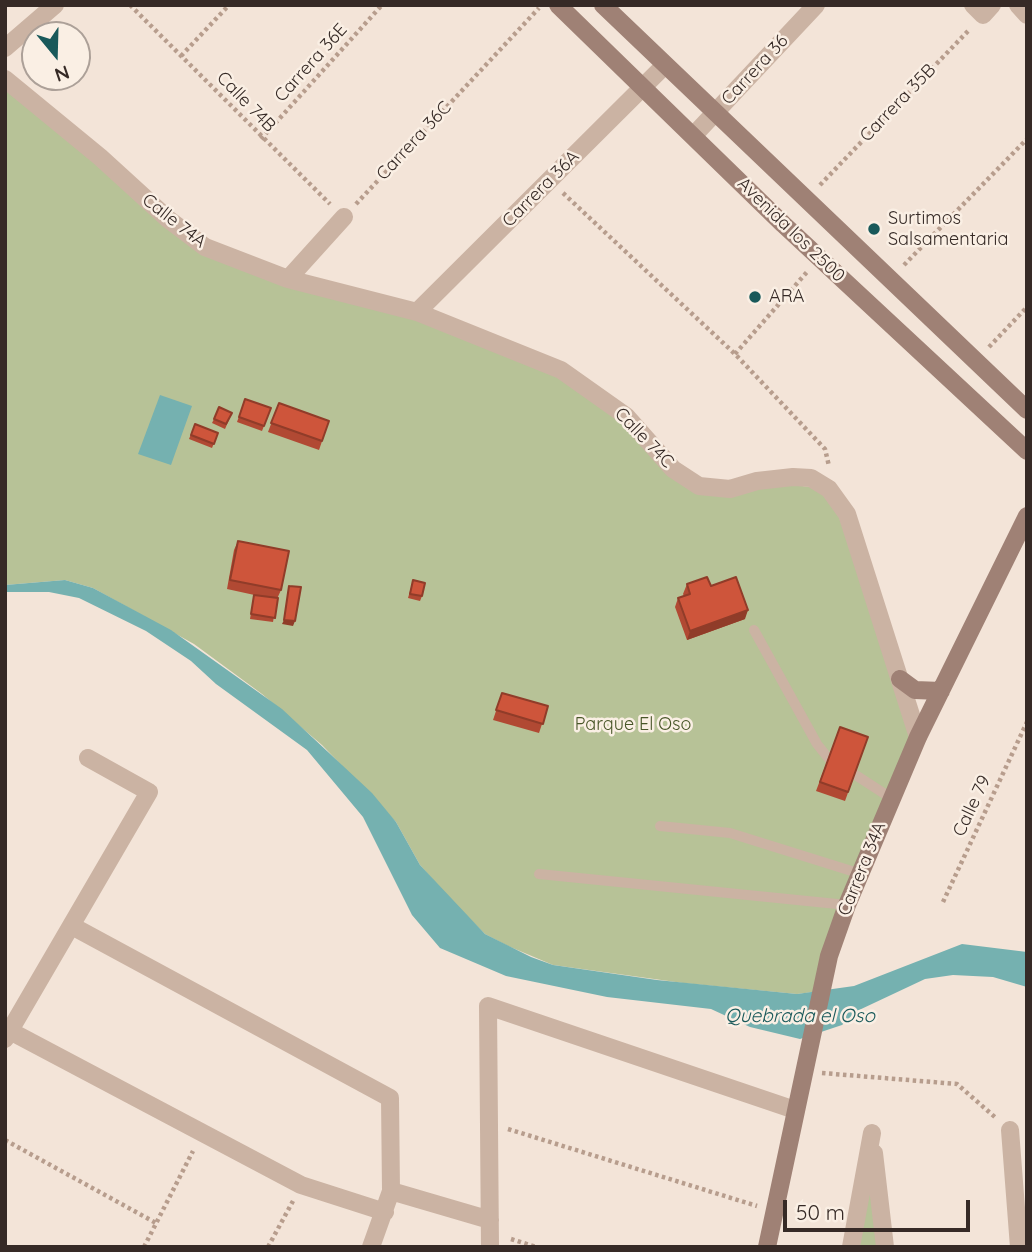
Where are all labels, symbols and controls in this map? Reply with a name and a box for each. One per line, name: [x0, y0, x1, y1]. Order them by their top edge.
street label: Carrera 36E: [270, 19, 352, 107]
north arrow: [21, 21, 91, 91]
street label: Carrera 36: [717, 30, 793, 110]
text: N: [52, 60, 73, 88]
street label: Carrera 35B: [856, 60, 940, 146]
street label: Calle 74B: [212, 67, 280, 137]
street label: Carrera 36C: [372, 97, 456, 185]
street label: Carrera 36A: [498, 146, 584, 232]
street label: Avenida los 2500: [733, 173, 849, 287]
street label: Calle 74A: [138, 189, 210, 253]
place label: Surtimos Salsamentaria: [888, 208, 1008, 250]
marker: Surtimos Salsamentaria: [866, 221, 882, 237]
place label: ARA: [769, 286, 804, 308]
marker: ARA: [747, 289, 763, 305]
street label: Calle 74C: [610, 403, 678, 473]
park label: Parque El Oso: [575, 714, 691, 736]
street label: Calle 79: [948, 772, 996, 840]
street label: Carrera 34A: [833, 819, 891, 919]
water label: Quebrada el Oso: [725, 1005, 875, 1027]
scale bar: [787, 1186, 974, 1230]
text: 50 m: [796, 1199, 845, 1225]

